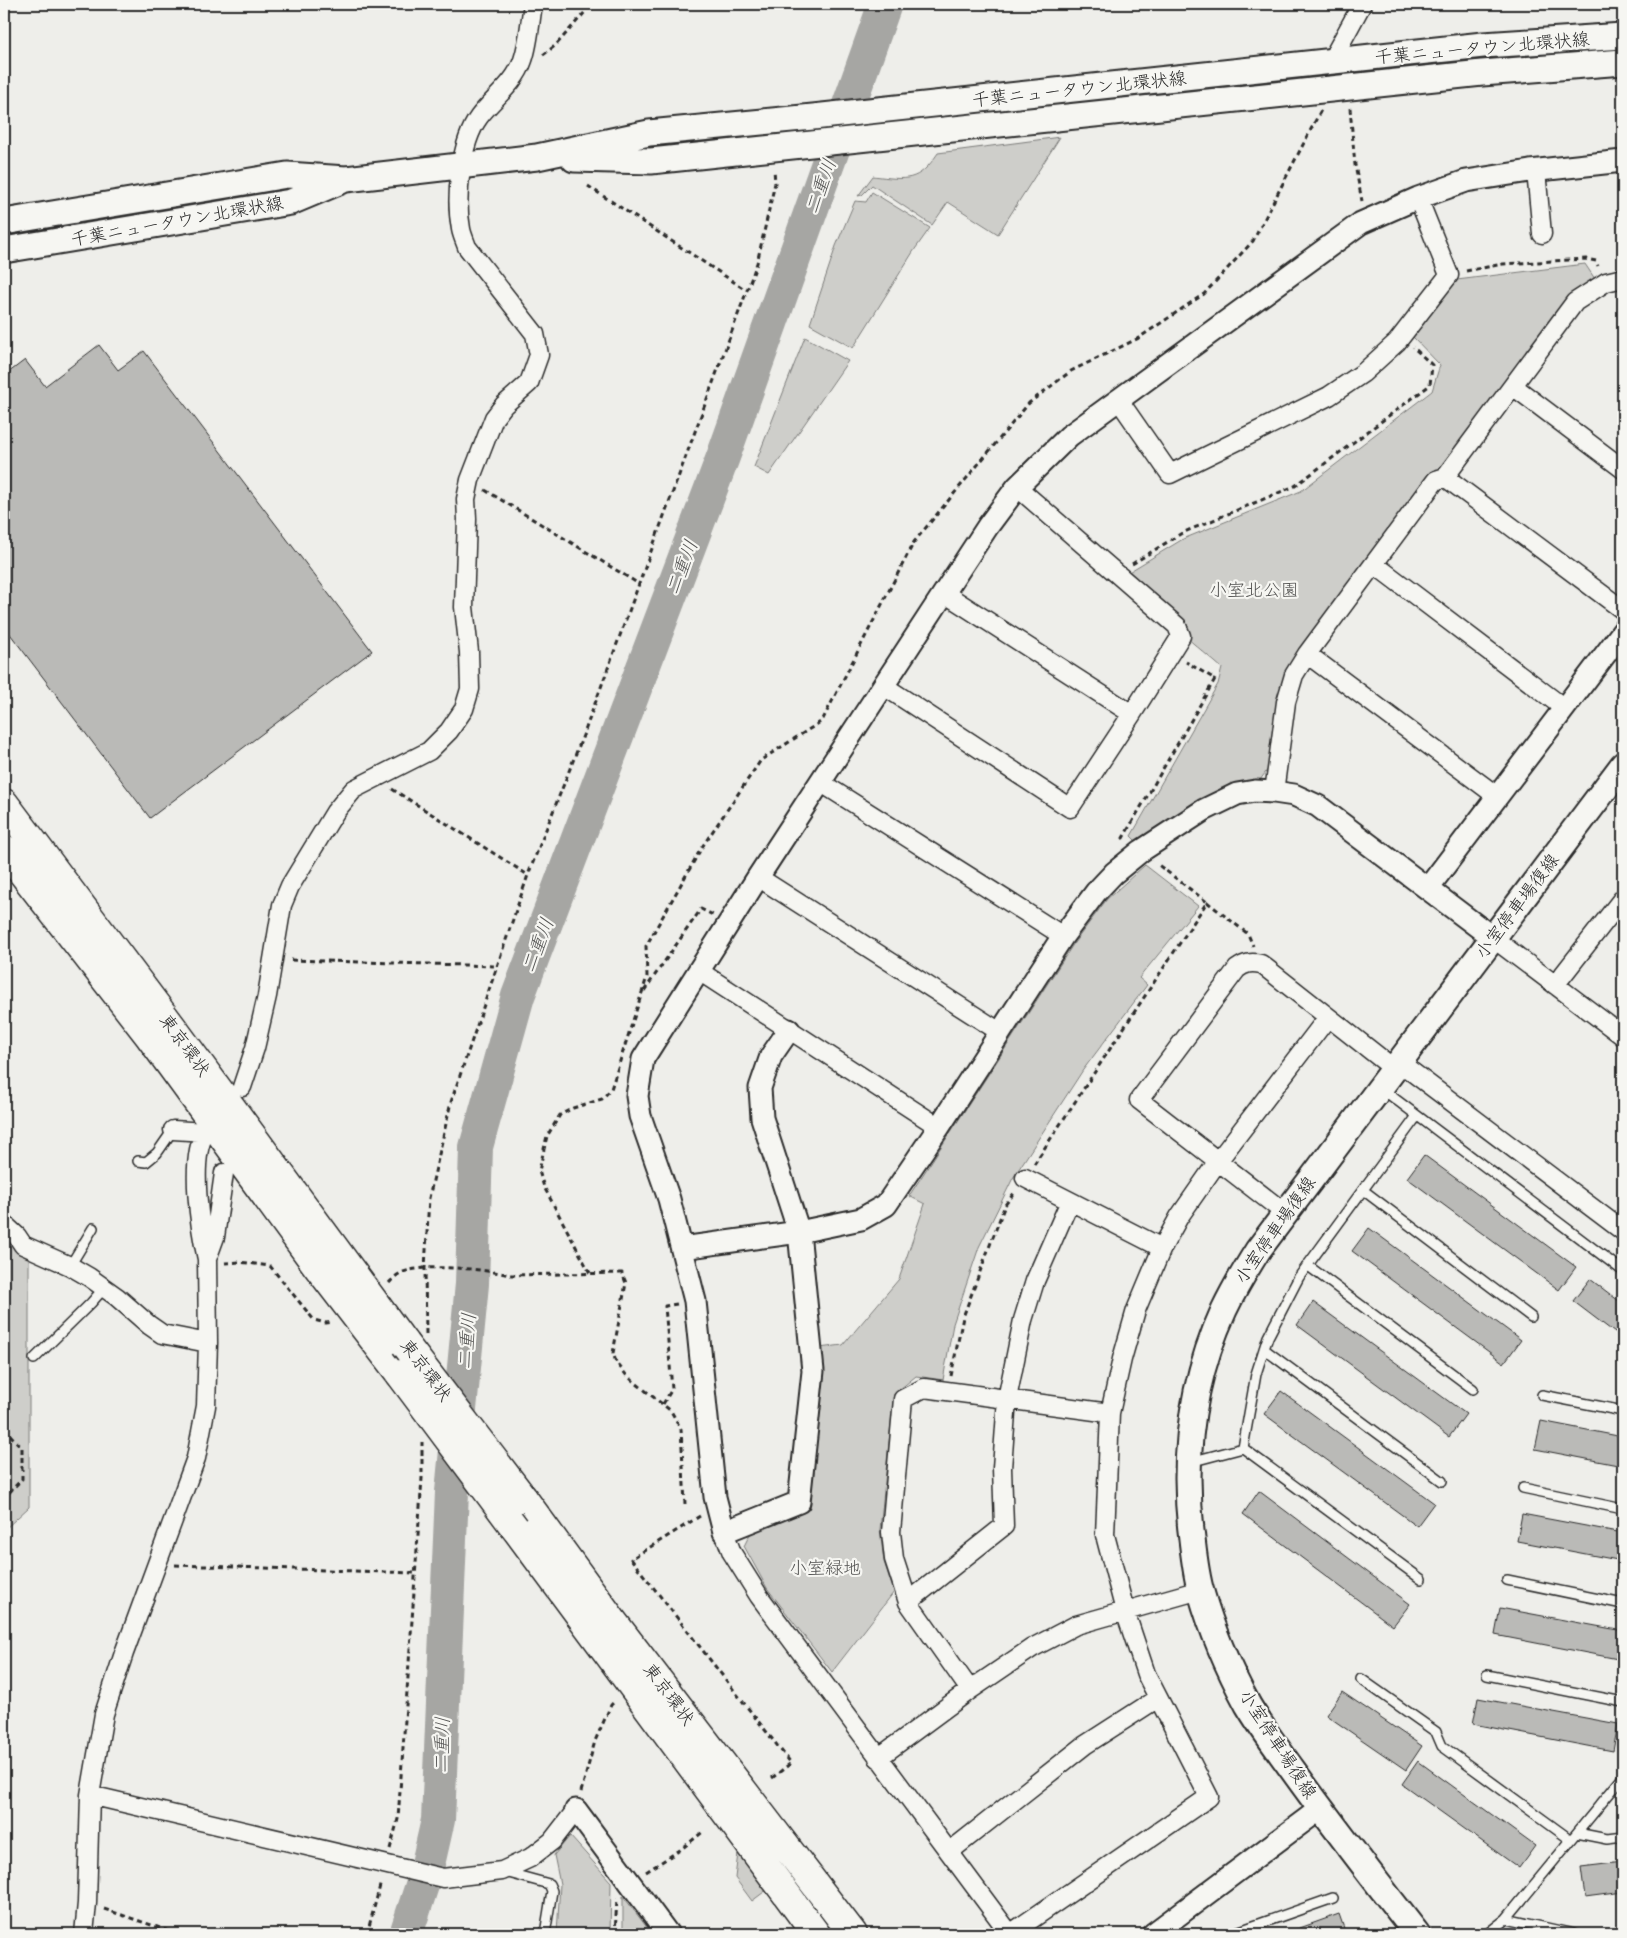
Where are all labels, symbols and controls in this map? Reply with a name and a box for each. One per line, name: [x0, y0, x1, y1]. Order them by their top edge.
street label: 千葉ニュータウン北環状線: [1374, 27, 1590, 69]
street label: 千葉ニュータウン北環状線: [971, 66, 1187, 112]
water label: 二重川: [799, 155, 842, 217]
street label: 千葉ニュータウン北環状線: [69, 190, 285, 252]
water label: 二重川: [660, 536, 703, 598]
park label: 小室北公園: [1209, 578, 1299, 602]
street label: 小室停車場復線: [1470, 848, 1564, 964]
water label: 二重川: [516, 914, 559, 976]
street label: 東京環状: [154, 1009, 216, 1081]
street label: 小室停車場復線: [1229, 1172, 1321, 1288]
water label: 二重川: [452, 1312, 481, 1371]
street label: 東京環状: [395, 1334, 457, 1406]
park label: 小室緑地: [789, 1556, 861, 1580]
street label: 東京環状: [638, 1658, 700, 1730]
street label: 小室停車場復線: [1234, 1685, 1322, 1803]
water label: 二重川: [428, 1716, 455, 1774]

